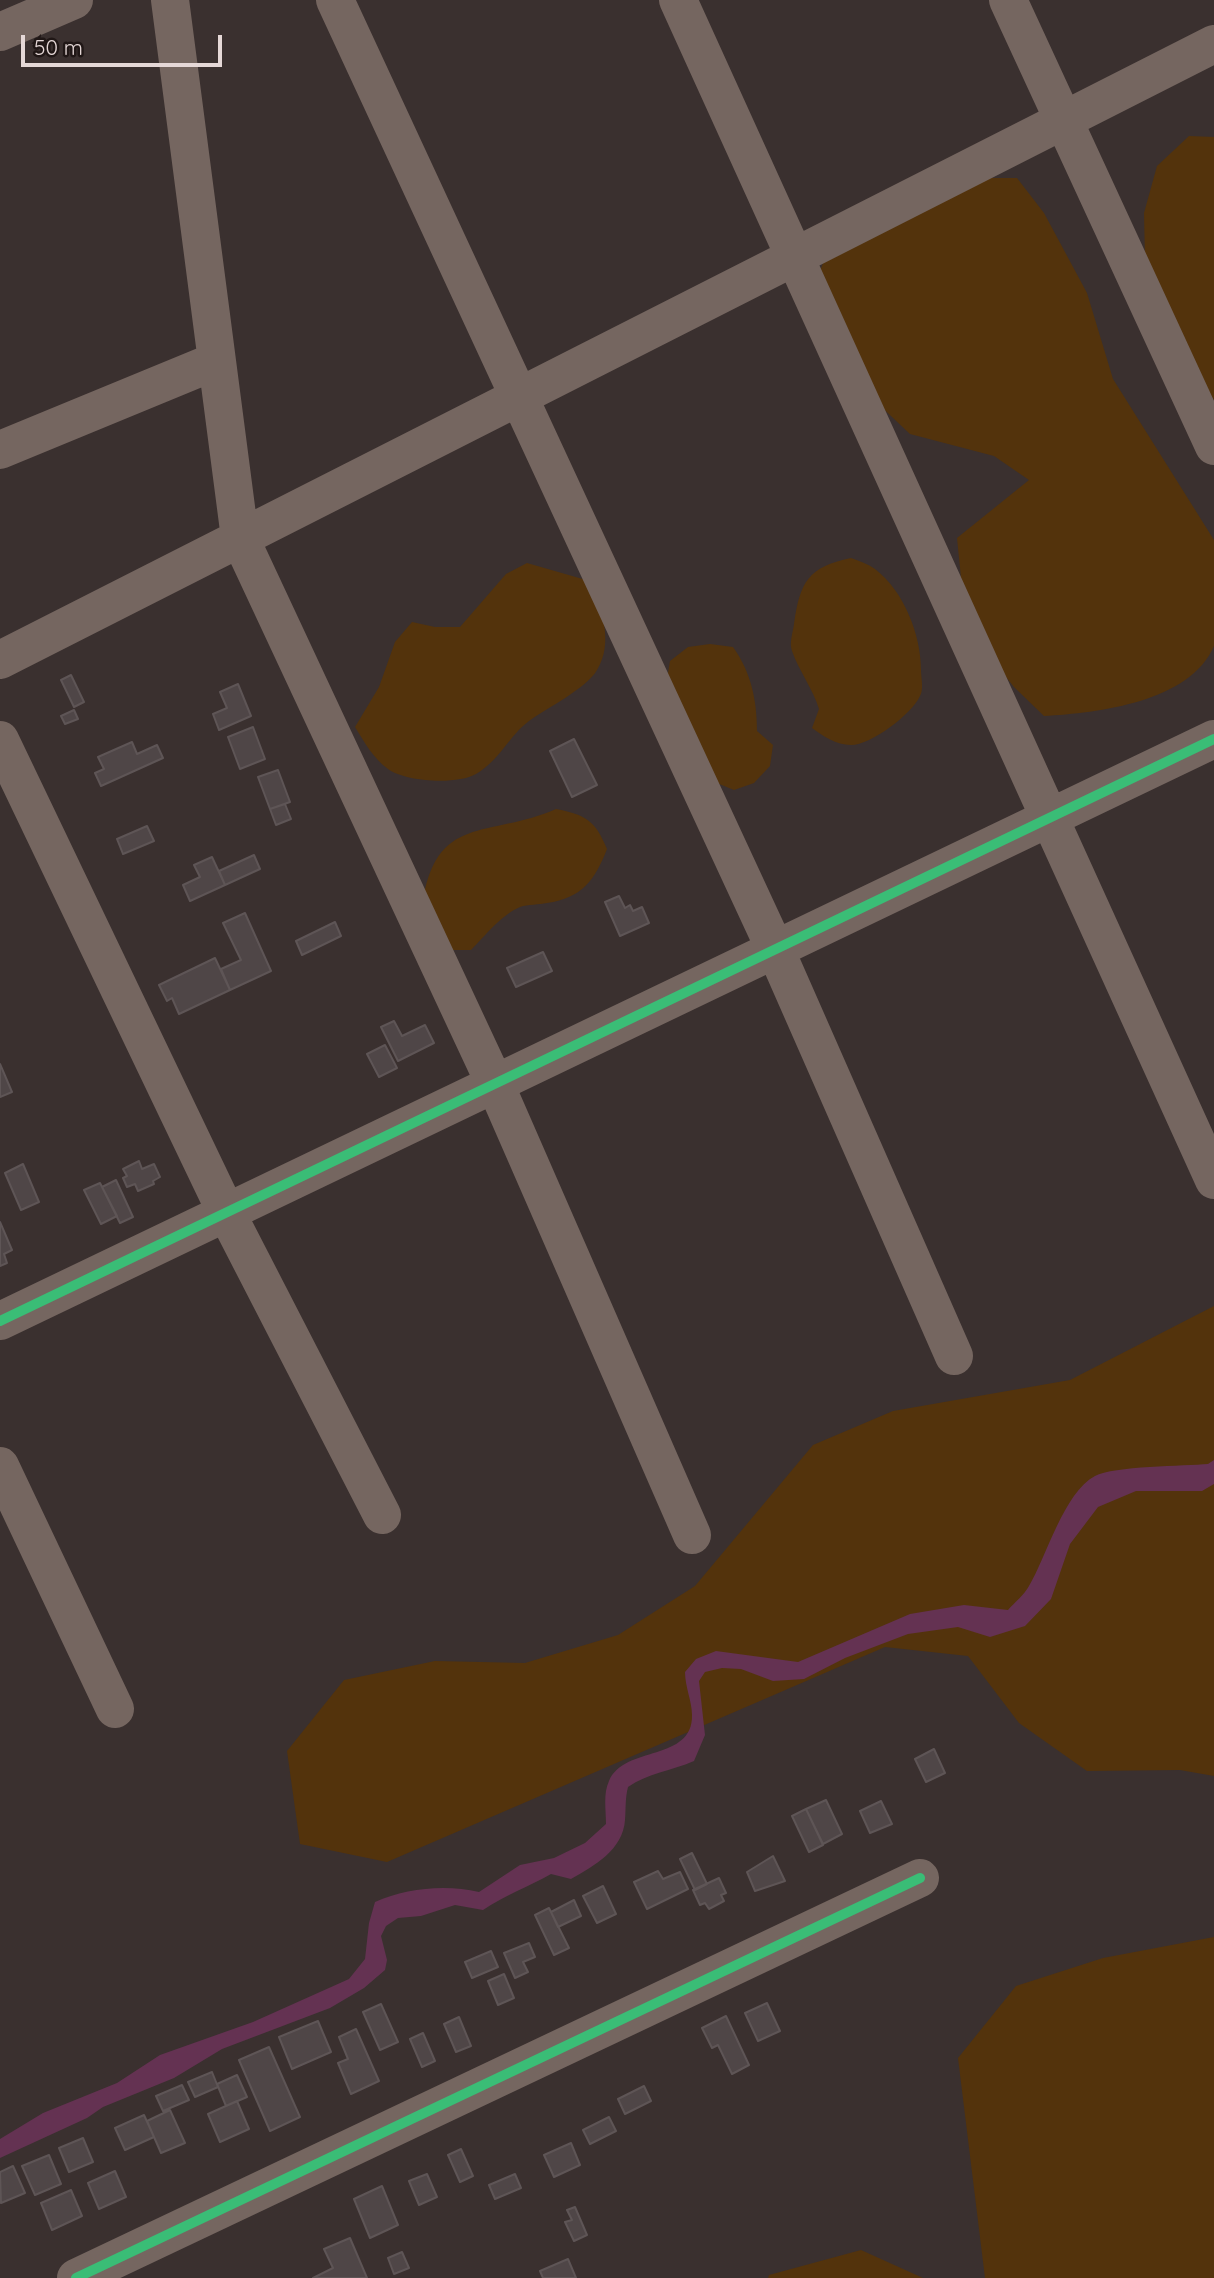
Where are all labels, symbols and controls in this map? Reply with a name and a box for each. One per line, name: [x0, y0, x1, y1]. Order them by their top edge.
scale bar: [24, 21, 226, 65]
text: 50 m: [34, 34, 83, 60]

